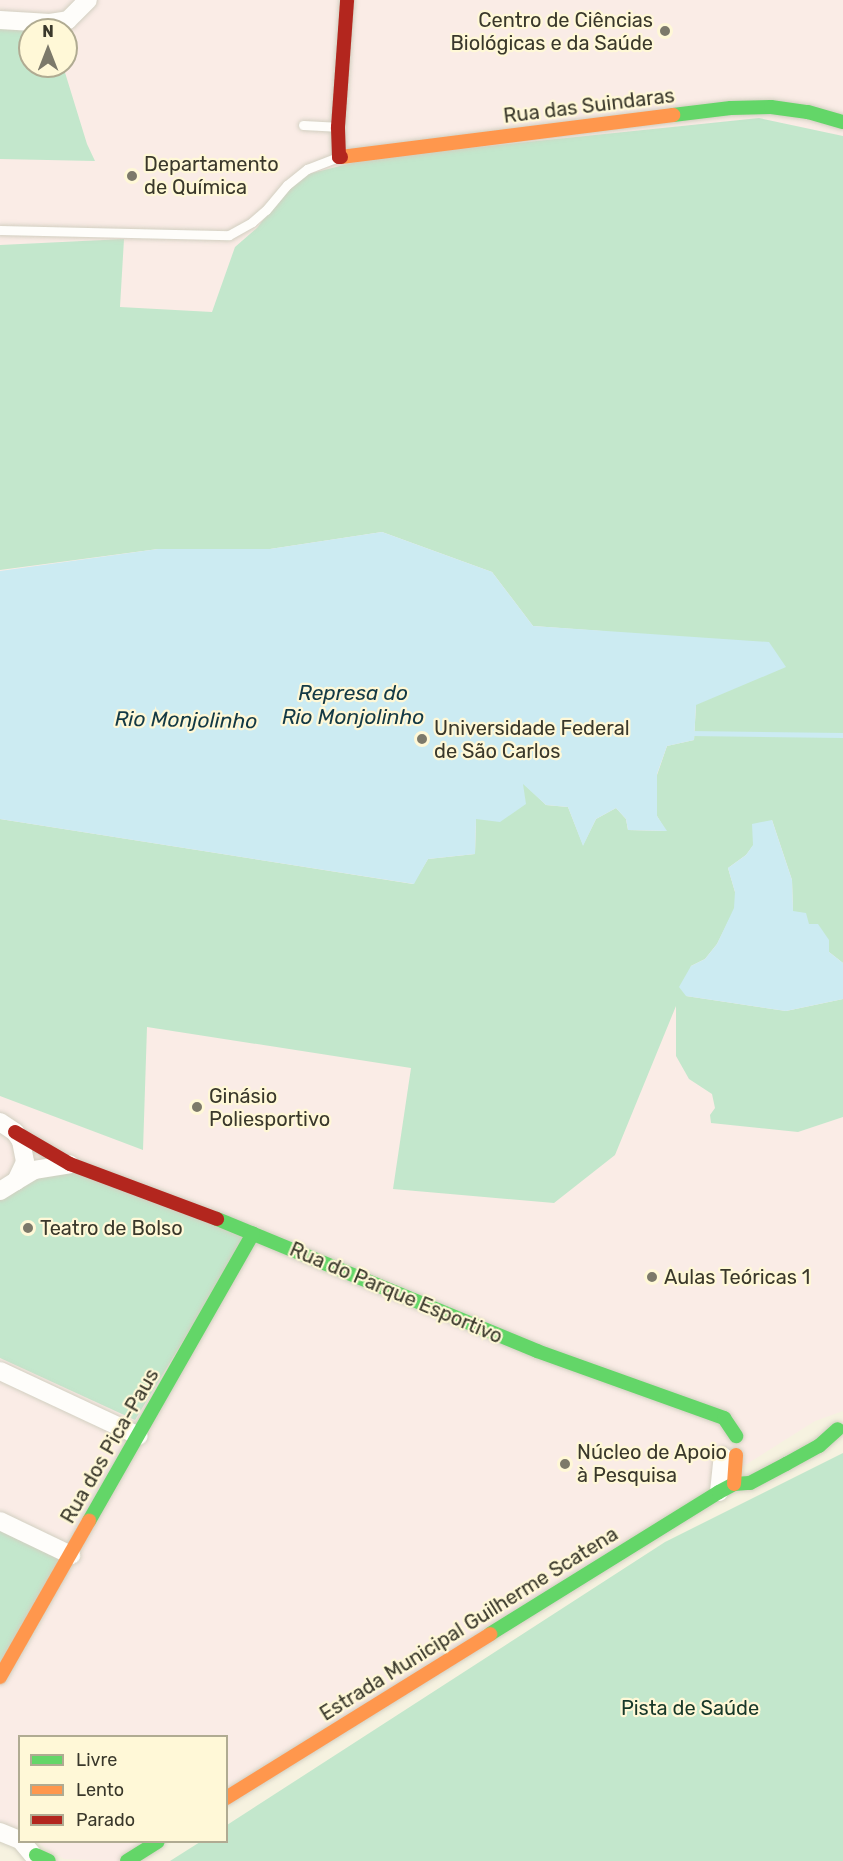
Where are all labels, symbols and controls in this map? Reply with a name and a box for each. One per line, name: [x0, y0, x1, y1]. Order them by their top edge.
place label: Centro de Ciências Biológicas e da Saúde: [450, 8, 653, 55]
north arrow: [18, 18, 78, 78]
text: N: [42, 22, 54, 41]
marker: Centro de Ciências Biológicas e da Saúde: [658, 24, 672, 38]
street label: Rua das Suindaras: [502, 84, 676, 128]
place label: Departamento de Química: [144, 152, 279, 199]
marker: Departamento de Química: [125, 169, 139, 183]
water label: Represa do Rio Monjolinho: [282, 680, 424, 730]
water label: Rio Monjolinho: [114, 706, 258, 734]
place label: Universidade Federal de São Carlos: [434, 716, 630, 763]
marker: Universidade Federal de São Carlos: [415, 732, 429, 746]
place label: Ginásio Poliesportivo: [209, 1084, 330, 1131]
marker: Ginásio Poliesportivo: [190, 1100, 204, 1114]
place label: Teatro de Bolso: [40, 1216, 183, 1240]
marker: Teatro de Bolso: [21, 1221, 35, 1235]
street label: Rua do Parque Esportivo: [286, 1237, 506, 1349]
place label: Aulas Teóricas 1: [664, 1265, 811, 1289]
marker: Aulas Teóricas 1: [645, 1270, 659, 1284]
street label: Rua dos Pica-Paus: [56, 1364, 164, 1528]
place label: Núcleo de Apoio à Pesquisa: [577, 1440, 728, 1487]
marker: Núcleo de Apoio à Pesquisa: [558, 1457, 572, 1471]
street label: Estrada Municipal Guilherme Scatena: [316, 1522, 622, 1726]
park label: Pista de Saúde: [621, 1696, 759, 1720]
legend: [18, 1735, 228, 1843]
text: Livre: [76, 1749, 117, 1771]
text: Lento: [76, 1779, 124, 1801]
text: Parado: [76, 1809, 135, 1831]

